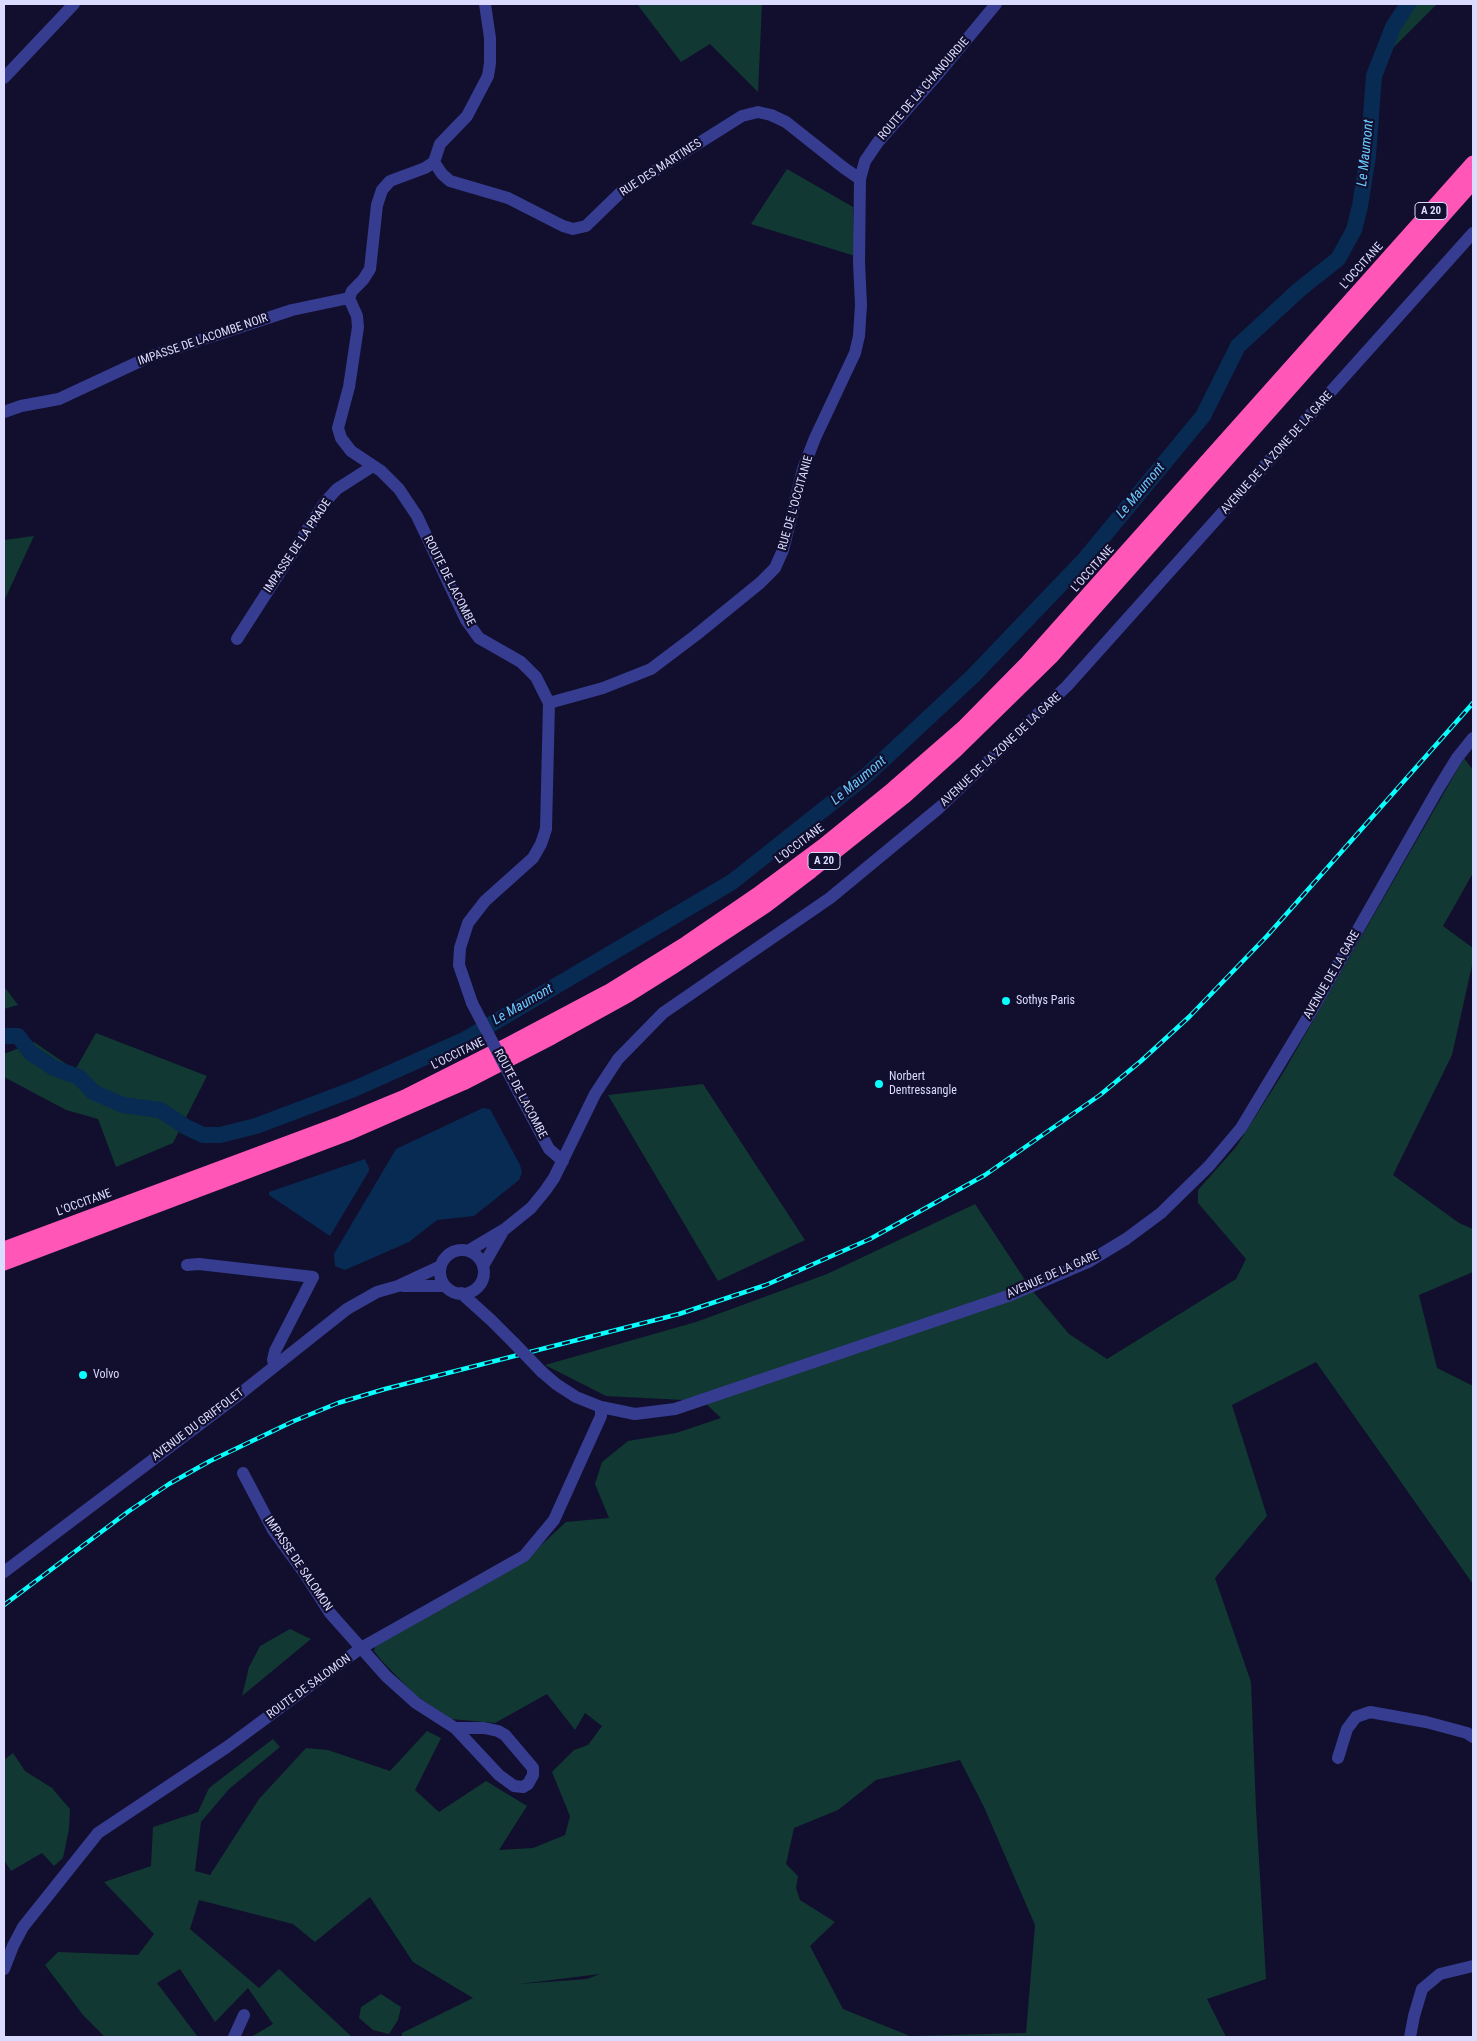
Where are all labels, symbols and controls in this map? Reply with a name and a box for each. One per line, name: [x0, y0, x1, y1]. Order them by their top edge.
street label: ROUTE DE LA CHANOURDIE: [876, 35, 972, 143]
water label: Le Maumont: [1354, 119, 1378, 187]
street label: RUE DES MARTINES: [617, 136, 705, 200]
road number: A 20: [1415, 202, 1447, 220]
street label: L'OCCITANE: [1337, 240, 1387, 292]
street label: IMPASSE DE LACOMBE NOIR: [136, 311, 270, 369]
street label: AVENUE DE LA ZONE DE LA GARE: [1218, 389, 1336, 517]
street label: RUE DE L'OCCITANIE: [776, 454, 816, 552]
water label: Le Maumont: [1113, 460, 1169, 522]
street label: IMPASSE DE LA PRADE: [261, 496, 335, 596]
street label: ROUTE DE LACOMBE: [420, 534, 478, 628]
street label: L'OCCITANE: [1068, 543, 1118, 595]
street label: AVENUE DE LA ZONE DE LA GARE: [938, 690, 1064, 810]
water label: Le Maumont: [828, 753, 890, 809]
street label: L'OCCITANE: [773, 821, 827, 867]
road number: A 20: [808, 852, 840, 869]
street label: AVENUE DE LA GARE: [1301, 928, 1363, 1022]
water label: Le Maumont: [490, 981, 556, 1029]
place label: Sothys Paris: [1016, 994, 1075, 1008]
marker: Sothys Paris: [1000, 995, 1012, 1007]
street label: L'OCCITANE: [429, 1035, 487, 1073]
street label: ROUTE DE LACOMBE: [490, 1047, 550, 1141]
place label: Norbert Dentressangle: [889, 1070, 957, 1098]
marker: Norbert Dentressangle: [873, 1078, 885, 1090]
street label: L'OCCITANE: [54, 1186, 114, 1220]
street label: AVENUE DE LA GARE: [1005, 1248, 1101, 1302]
place label: Volvo: [93, 1368, 119, 1382]
marker: Volvo: [77, 1369, 89, 1381]
street label: AVENUE DU GRIFFOLET: [149, 1386, 247, 1464]
street label: IMPASSE DE SALOMON: [261, 1514, 335, 1614]
street label: ROUTE DE SALOMON: [264, 1652, 354, 1722]

